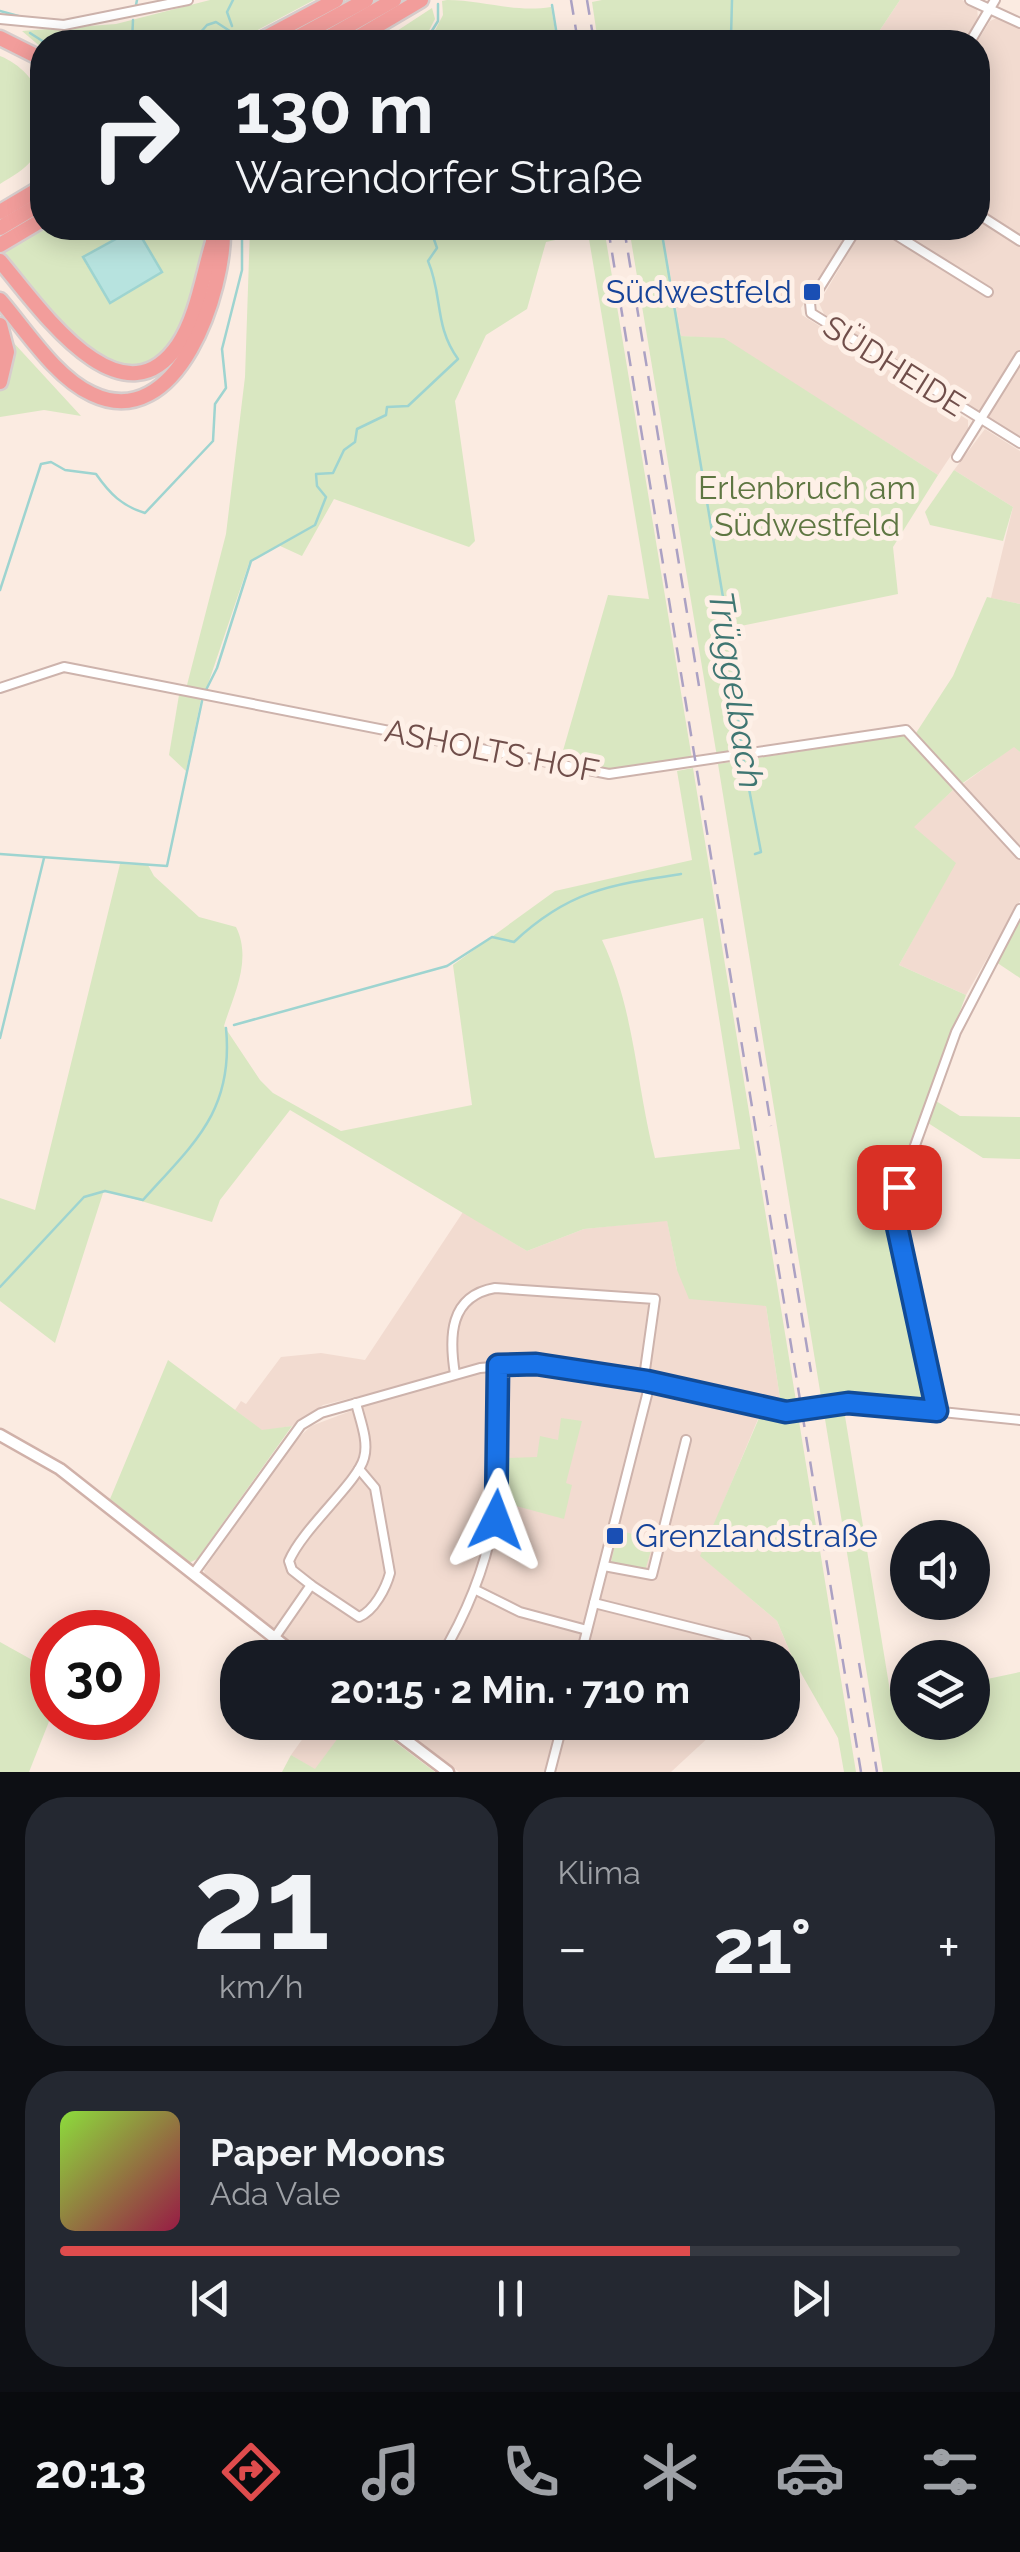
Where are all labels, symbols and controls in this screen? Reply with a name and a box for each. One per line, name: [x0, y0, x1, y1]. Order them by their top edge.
text: 130 m: [235, 67, 434, 149]
icon: right: [70, 70, 200, 200]
text: Warendorfer Straße: [235, 151, 643, 204]
place label: Südwestfeld: [606, 273, 792, 310]
marker: Südwestfeld: [801, 281, 823, 303]
street label: SÜDHEIDE: [817, 308, 972, 424]
park label: Erlenbruch am Südwestfeld: [698, 469, 916, 543]
water label: Trüggelbach: [701, 589, 772, 791]
street label: ASHOLTS HOF: [382, 712, 602, 789]
pin: [857, 1145, 942, 1230]
icon: arrive: [872, 1160, 927, 1215]
position arrow: [444, 1468, 548, 1572]
place label: Grenzlandstraße: [635, 1517, 878, 1554]
map controls: [890, 1520, 990, 1740]
button: sound: [890, 1520, 990, 1620]
marker: Grenzlandstraße: [604, 1525, 626, 1547]
speed limit sign: 30: [30, 1610, 160, 1740]
button: layers: [890, 1640, 990, 1740]
text: 20:15 · 2 Min. · 710 m: [330, 1667, 690, 1712]
text: 21: [192, 1827, 330, 1979]
text: Klima: [558, 1854, 641, 1891]
text: 21°: [713, 1902, 812, 1991]
text: −: [558, 1915, 587, 1980]
text: +: [937, 1915, 960, 1980]
text: km/h: [219, 1968, 303, 2005]
text: Paper Moons: [210, 2130, 445, 2175]
text: Ada Vale: [210, 2175, 341, 2212]
icon: previous: [183, 2271, 238, 2326]
icon: pause: [483, 2271, 538, 2326]
icon: next: [783, 2271, 838, 2326]
icon: directions: [216, 2437, 286, 2507]
icon: music: [356, 2437, 426, 2507]
icon: phone: [496, 2437, 566, 2507]
icon: climate: [635, 2437, 705, 2507]
icon: car: [775, 2437, 845, 2507]
icon: filters: [915, 2437, 985, 2507]
text: 20:13: [35, 2446, 146, 2499]

